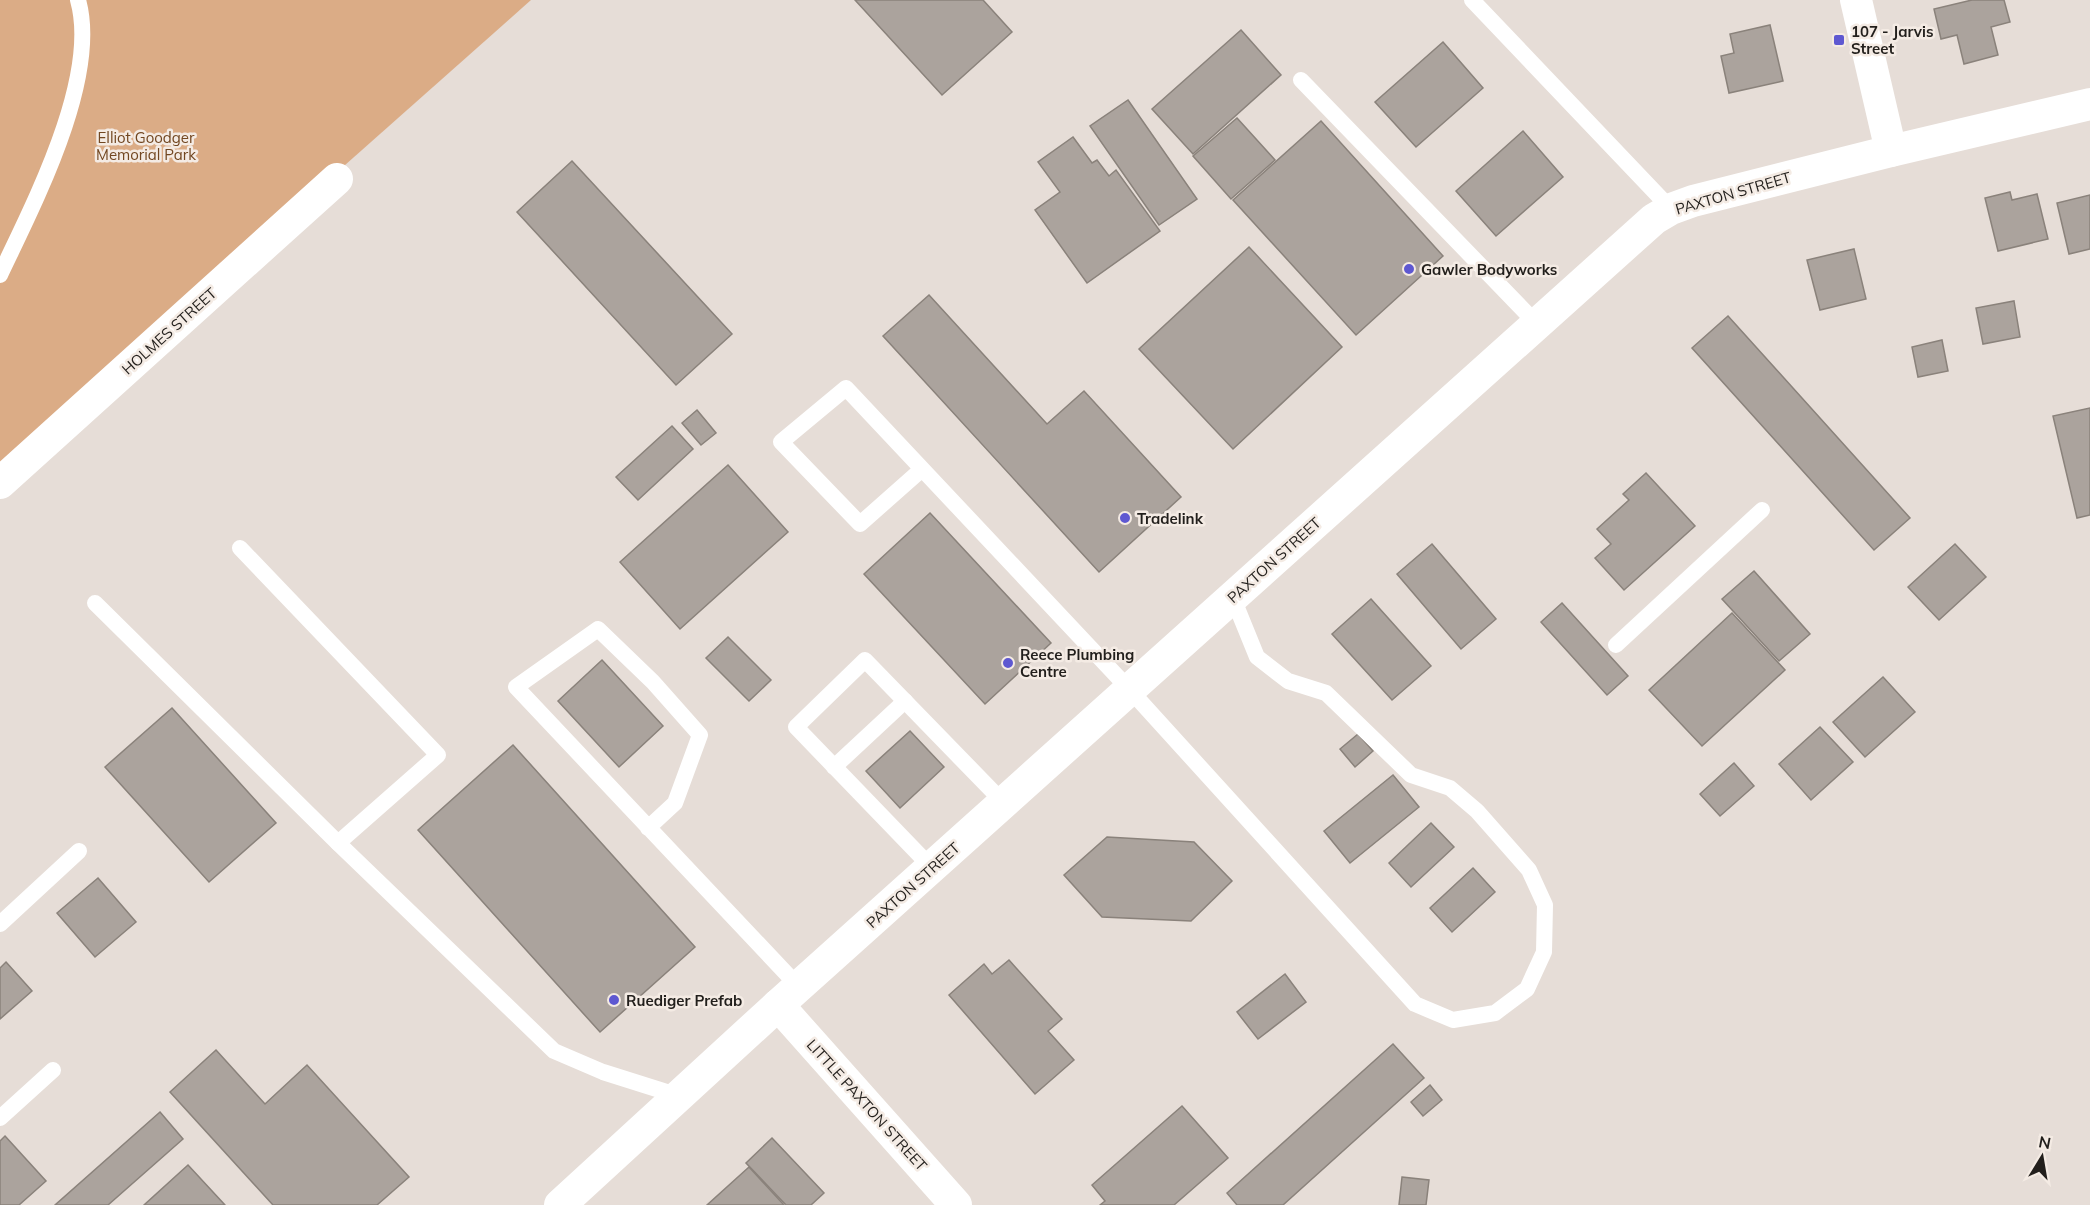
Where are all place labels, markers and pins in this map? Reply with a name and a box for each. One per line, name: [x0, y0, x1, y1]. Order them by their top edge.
place label: 107 - Jarvis Street: [1851, 22, 1933, 58]
marker: 107 - Jarvis Street: [1832, 33, 1846, 47]
place label: Gawler Bodyworks: [1421, 260, 1557, 279]
marker: Gawler Bodyworks: [1402, 262, 1416, 276]
place label: Tradelink: [1137, 509, 1204, 528]
marker: Tradelink: [1118, 511, 1132, 525]
place label: Reece Plumbing Centre: [1020, 645, 1134, 681]
marker: Reece Plumbing Centre: [1001, 656, 1015, 670]
place label: Ruediger Prefab: [626, 991, 742, 1010]
marker: Ruediger Prefab: [607, 993, 621, 1007]

